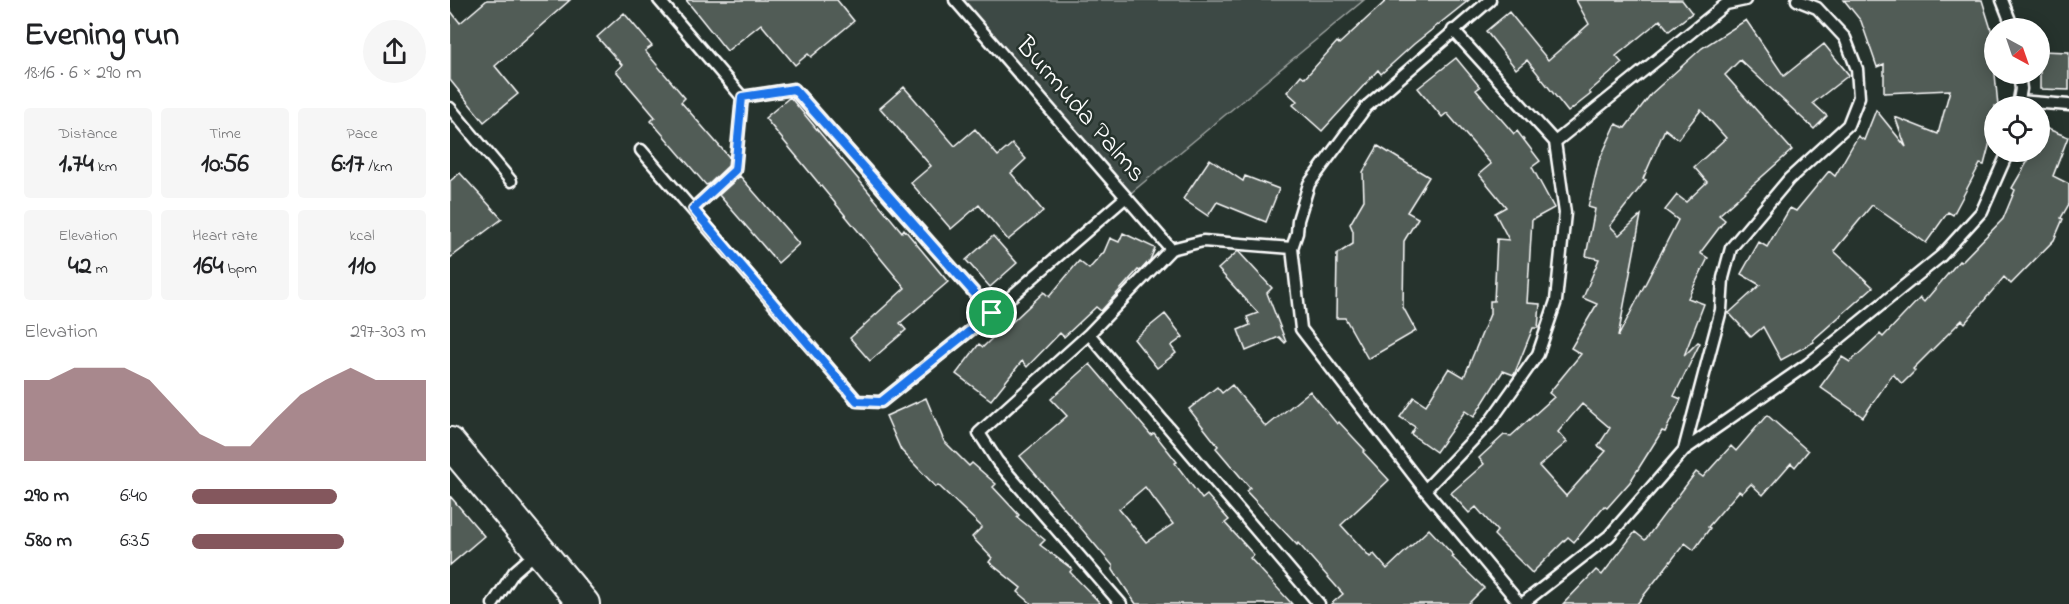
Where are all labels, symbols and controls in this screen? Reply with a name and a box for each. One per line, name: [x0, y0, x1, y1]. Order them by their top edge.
text: Evening run: [24, 12, 179, 60]
north arrow: [1984, 18, 2050, 84]
map controls: [1984, 18, 2050, 162]
button: share: [363, 20, 426, 83]
street label: Burmuda Palms: [1005, 28, 1155, 192]
text: 18:16 · 6 × 290 m: [24, 59, 141, 88]
button: locate: [1984, 96, 2050, 162]
text: Distance: [59, 122, 117, 146]
text: Time: [209, 122, 241, 146]
text: Pace: [346, 122, 378, 146]
text: 1.74: [59, 146, 94, 184]
text: 10:56: [201, 146, 249, 184]
text: 6:17: [331, 146, 364, 184]
text: km: [94, 155, 117, 179]
text: /km: [364, 155, 393, 179]
text: Elevation: [59, 224, 117, 248]
text: Heart rate: [192, 224, 258, 248]
text: kcal: [349, 224, 375, 248]
text: 42: [68, 248, 92, 286]
text: 164: [193, 248, 223, 286]
text: 110: [348, 248, 376, 286]
text: m: [92, 257, 108, 281]
text: bpm: [223, 257, 257, 281]
pin: [966, 287, 1017, 338]
icon: arrive: [975, 296, 1008, 329]
text: Elevation: [24, 318, 98, 347]
text: 297–303 m: [350, 318, 426, 347]
text: 290 m: [24, 482, 69, 511]
text: 6:40: [120, 482, 147, 511]
text: 580 m: [24, 527, 72, 556]
text: 6:35: [120, 527, 150, 556]

